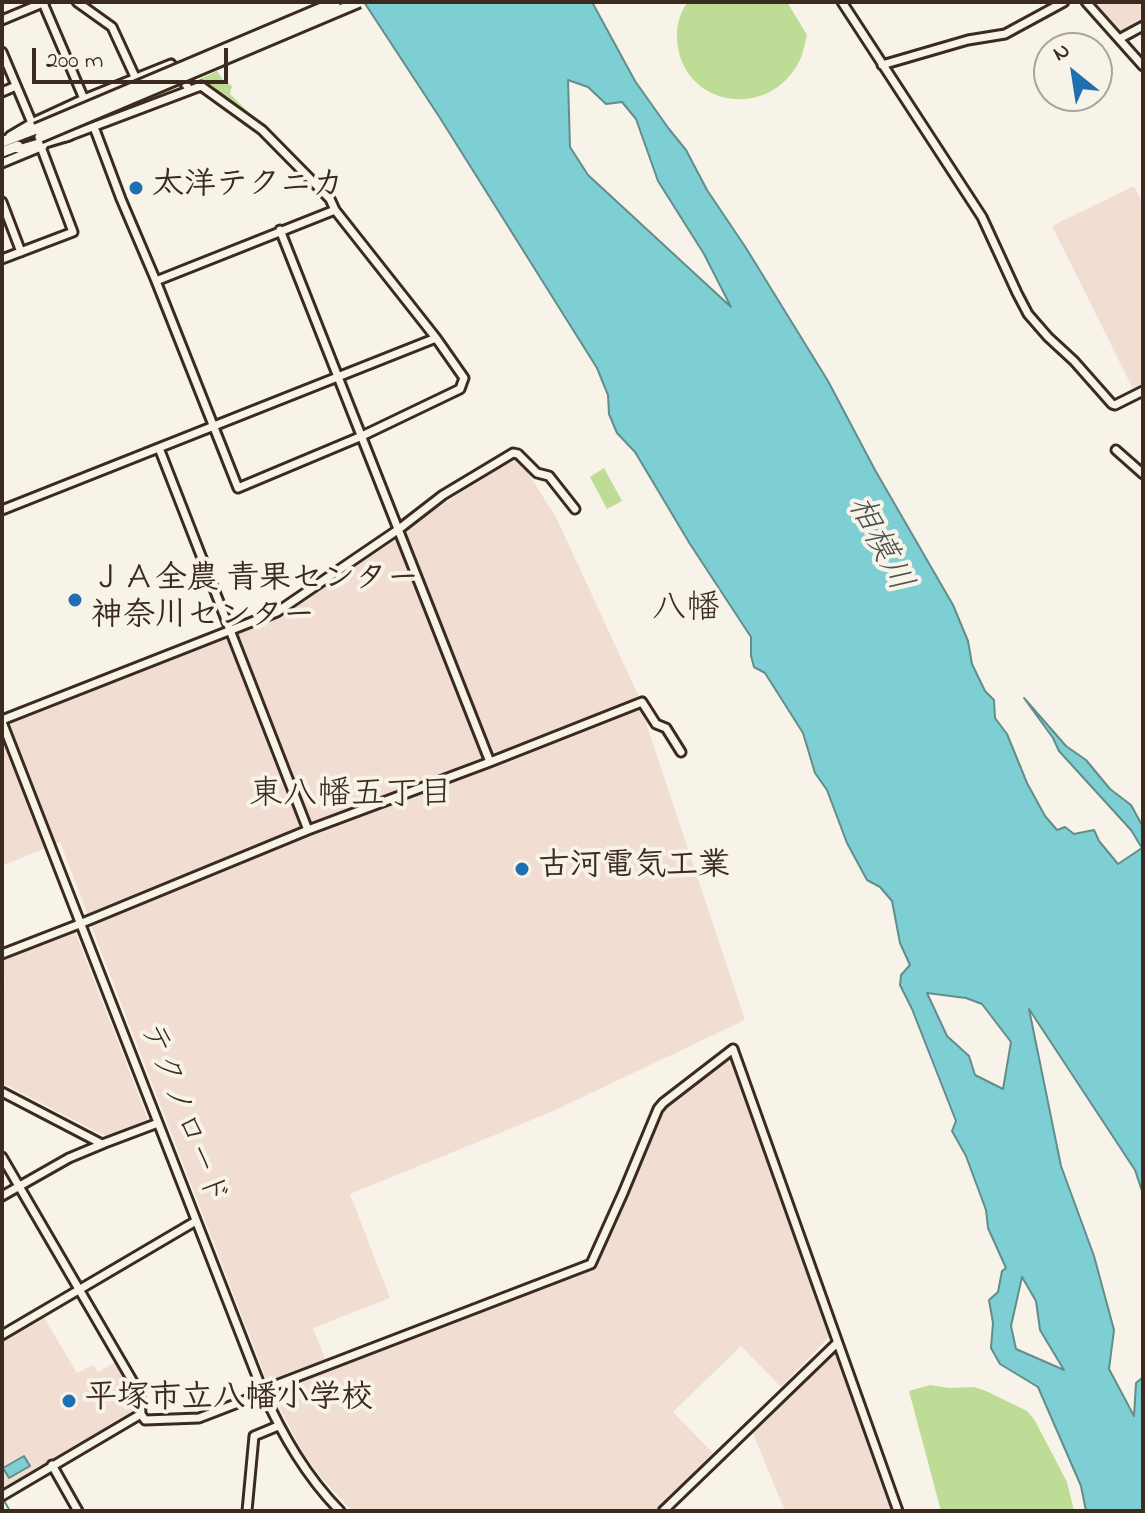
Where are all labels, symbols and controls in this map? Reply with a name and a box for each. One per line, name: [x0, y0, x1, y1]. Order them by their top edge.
scale bar: [36, 32, 232, 82]
north arrow: [1033, 32, 1113, 112]
text: N: [1048, 35, 1076, 71]
text: 200 m: [46, 44, 103, 79]
place label: 太洋テクニカ: [152, 169, 344, 207]
marker: 太洋テクニカ: [127, 179, 145, 197]
water label: 相模川: [836, 490, 918, 600]
place label: ＪＡ全農 青果センター 神奈川センター: [91, 563, 419, 638]
marker: ＪＡ全農 青果センター 神奈川センター: [66, 591, 84, 609]
district label: 八幡: [652, 591, 720, 631]
district label: 東八幡五丁目: [249, 777, 453, 817]
place label: 古河電気工業: [538, 850, 730, 888]
marker: 古河電気工業: [513, 860, 531, 878]
street label: テクノロード: [129, 1018, 233, 1212]
place label: 平塚市立八幡小学校: [85, 1382, 373, 1420]
marker: 平塚市立八幡小学校: [60, 1392, 78, 1410]

